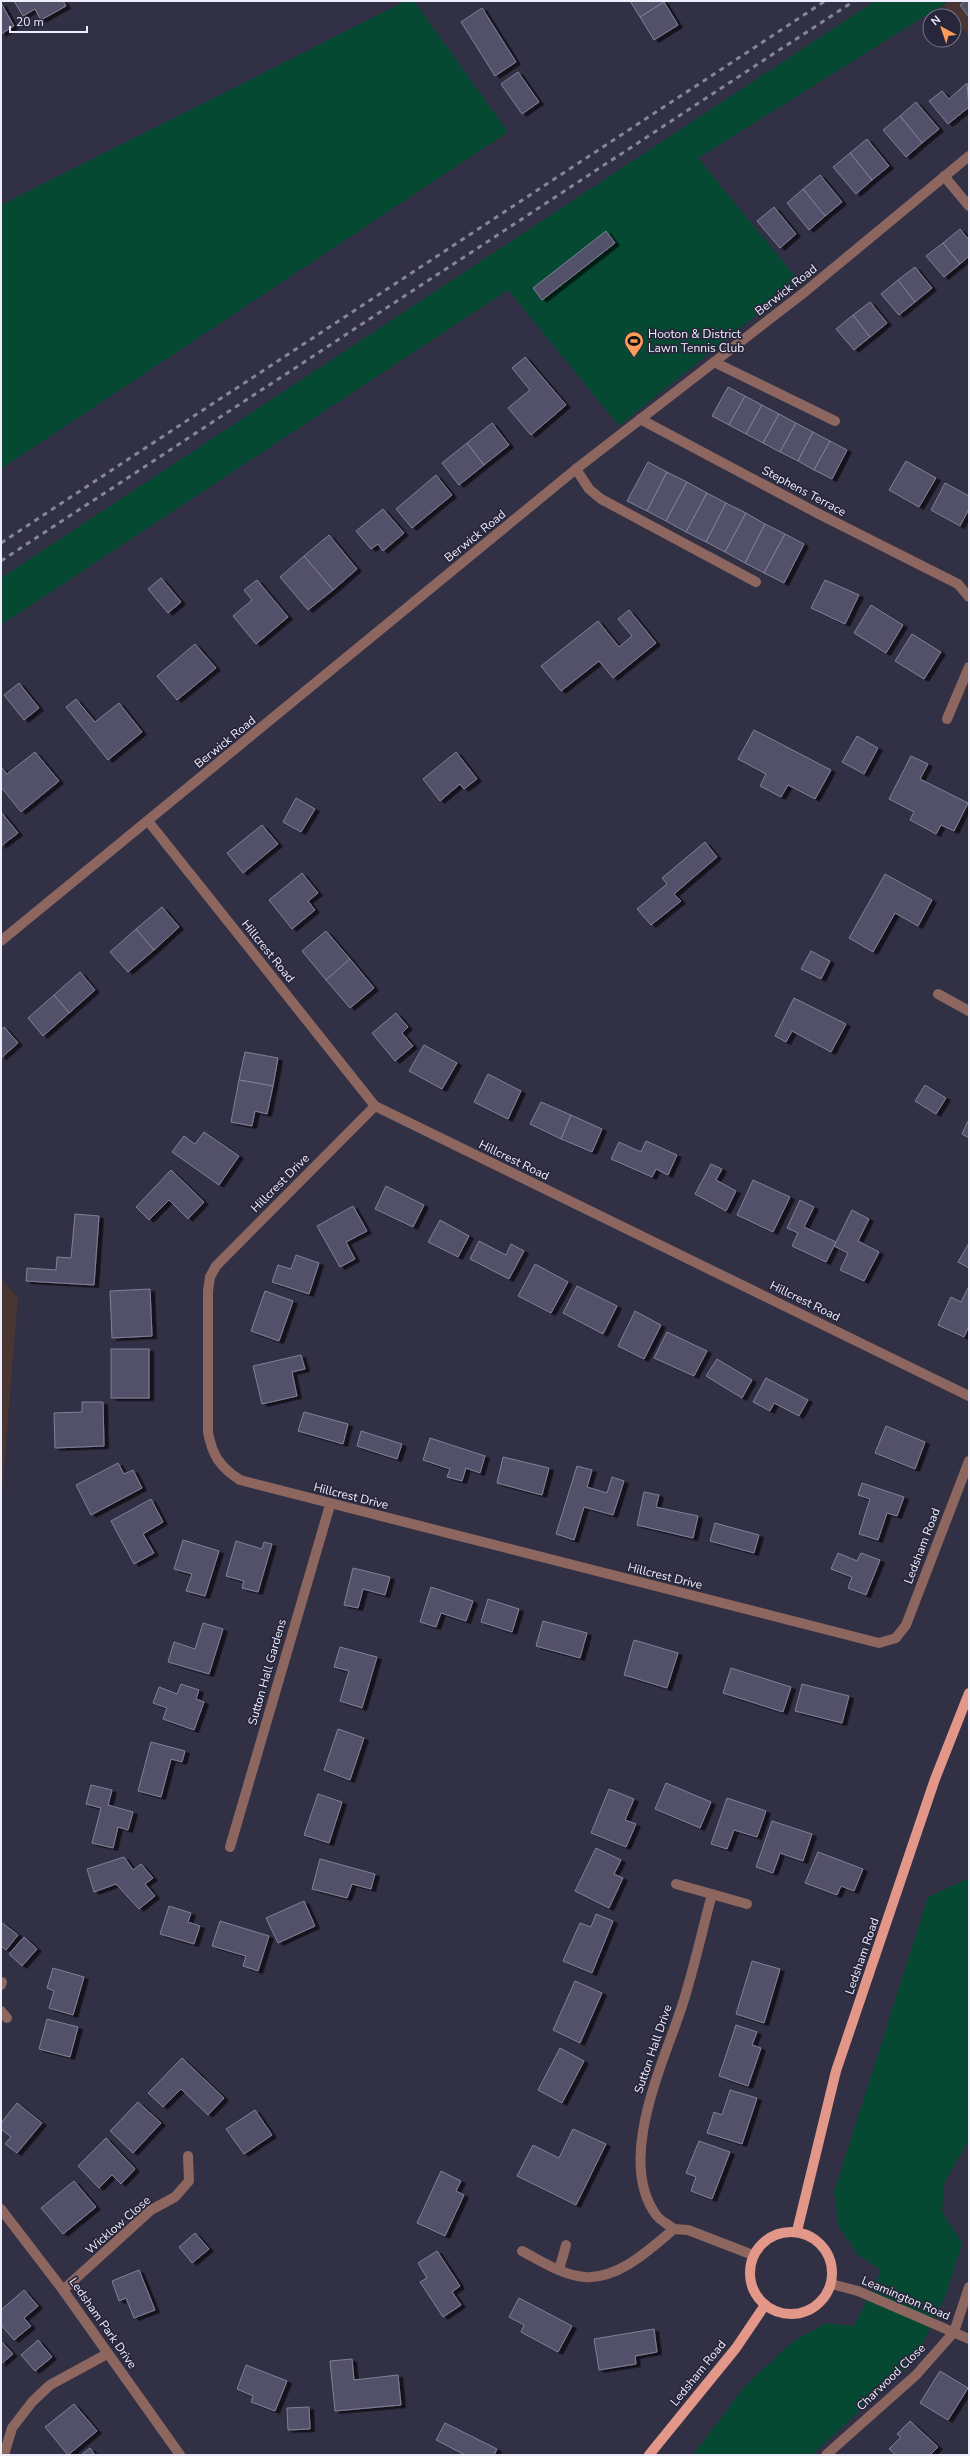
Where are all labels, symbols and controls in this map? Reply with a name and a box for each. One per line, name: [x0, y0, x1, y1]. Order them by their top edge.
scale bar: [10, 8, 87, 34]
north arrow: [922, 8, 962, 48]
text: N: [928, 12, 944, 29]
text: 20 m: [16, 14, 44, 30]
street label: Berwick Road: [752, 261, 820, 319]
place label: Hooton & District Lawn Tennis Club: [648, 326, 744, 356]
sports icon: Hooton & District Lawn Tennis Club: [623, 330, 645, 358]
street label: Stephens Terrace: [759, 462, 849, 520]
street label: Berwick Road: [441, 506, 509, 566]
street label: Berwick Road: [191, 712, 259, 772]
street label: Hillcrest Road: [238, 916, 298, 986]
street label: Hillcrest Road: [476, 1136, 552, 1184]
street label: Hillcrest Drive: [247, 1150, 313, 1216]
street label: Hillcrest Road: [767, 1277, 843, 1325]
street label: Hillcrest Drive: [312, 1479, 390, 1513]
street label: Ledsham Road: [900, 1506, 944, 1586]
street label: Hillcrest Drive: [626, 1559, 704, 1593]
street label: Sutton Hall Gardens: [244, 1617, 290, 1727]
street label: Ledsham Road: [841, 1916, 883, 1996]
street label: Sutton Hall Drive: [630, 2002, 676, 2096]
street label: Wicklow Close: [82, 2192, 154, 2258]
street label: Leamington Road: [859, 2272, 953, 2324]
street label: Ledsham Park Drive: [66, 2274, 140, 2372]
street label: Ledsham Road: [667, 2337, 729, 2409]
street label: Charwood Close: [853, 2340, 929, 2414]

